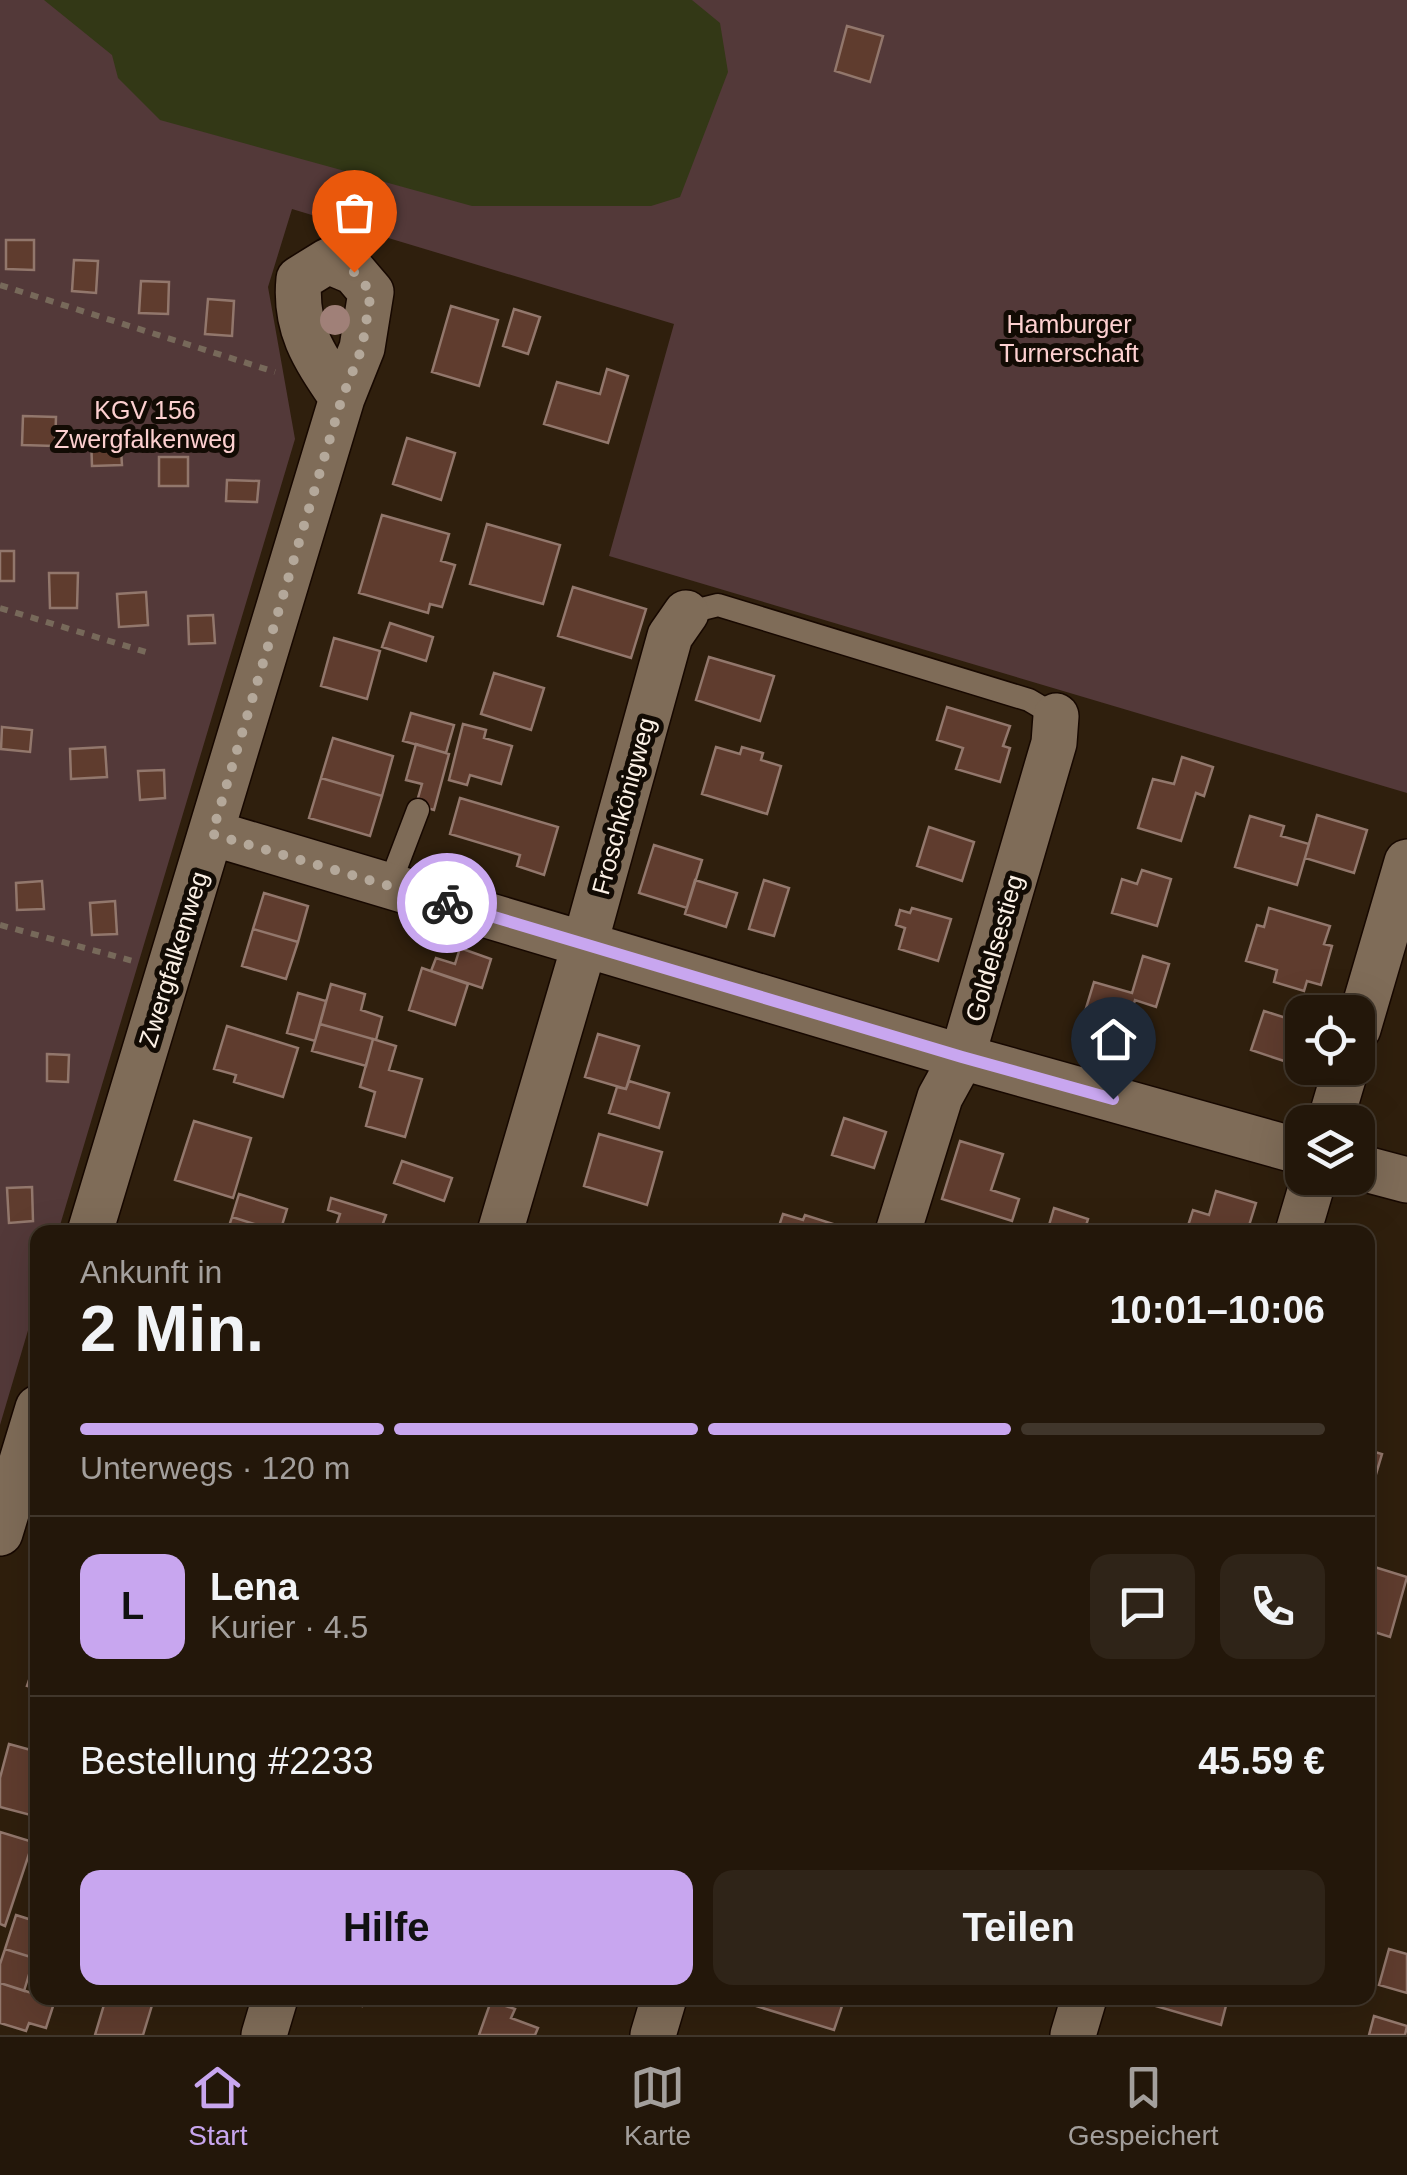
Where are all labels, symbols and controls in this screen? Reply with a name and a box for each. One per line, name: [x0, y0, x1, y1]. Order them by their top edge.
pin: [312, 170, 397, 273]
icon: bag: [327, 185, 382, 240]
park label: Hamburger Turnerschaft: [999, 310, 1139, 367]
park label: KGV 156 Zwergfalkenweg: [54, 396, 236, 453]
street label: Froschkönigweg: [586, 714, 660, 898]
courier: [397, 853, 497, 953]
street label: Zwergfalkenweg: [133, 868, 213, 1050]
street label: Goldelsestieg: [960, 871, 1028, 1025]
icon: bike: [420, 876, 475, 931]
map controls: [1285, 995, 1375, 1195]
button: locate: [1285, 995, 1375, 1085]
pin: [1071, 997, 1156, 1100]
icon: home: [1086, 1012, 1141, 1067]
button: layers: [1285, 1105, 1375, 1195]
text: Ankunft in: [80, 1254, 222, 1290]
text: 10:01–10:06: [1109, 1289, 1325, 1331]
text: 2 Min.: [80, 1292, 264, 1365]
text: Unterwegs · 120 m: [80, 1450, 350, 1486]
button: chat: [1090, 1554, 1195, 1659]
button: phone: [1220, 1554, 1325, 1659]
text: Lena: [210, 1566, 299, 1608]
text: L: [121, 1585, 144, 1627]
text: Kurier · 4.5: [210, 1609, 368, 1645]
text: Bestellung #2233: [80, 1740, 374, 1782]
text: 45.59 €: [1198, 1740, 1325, 1782]
button: Hilfe: [80, 1870, 693, 1985]
button: Teilen: [713, 1870, 1325, 1985]
tab: Start: [188, 2060, 247, 2152]
tab: Karte: [624, 2060, 691, 2152]
tab: Gespeichert: [1068, 2060, 1219, 2152]

